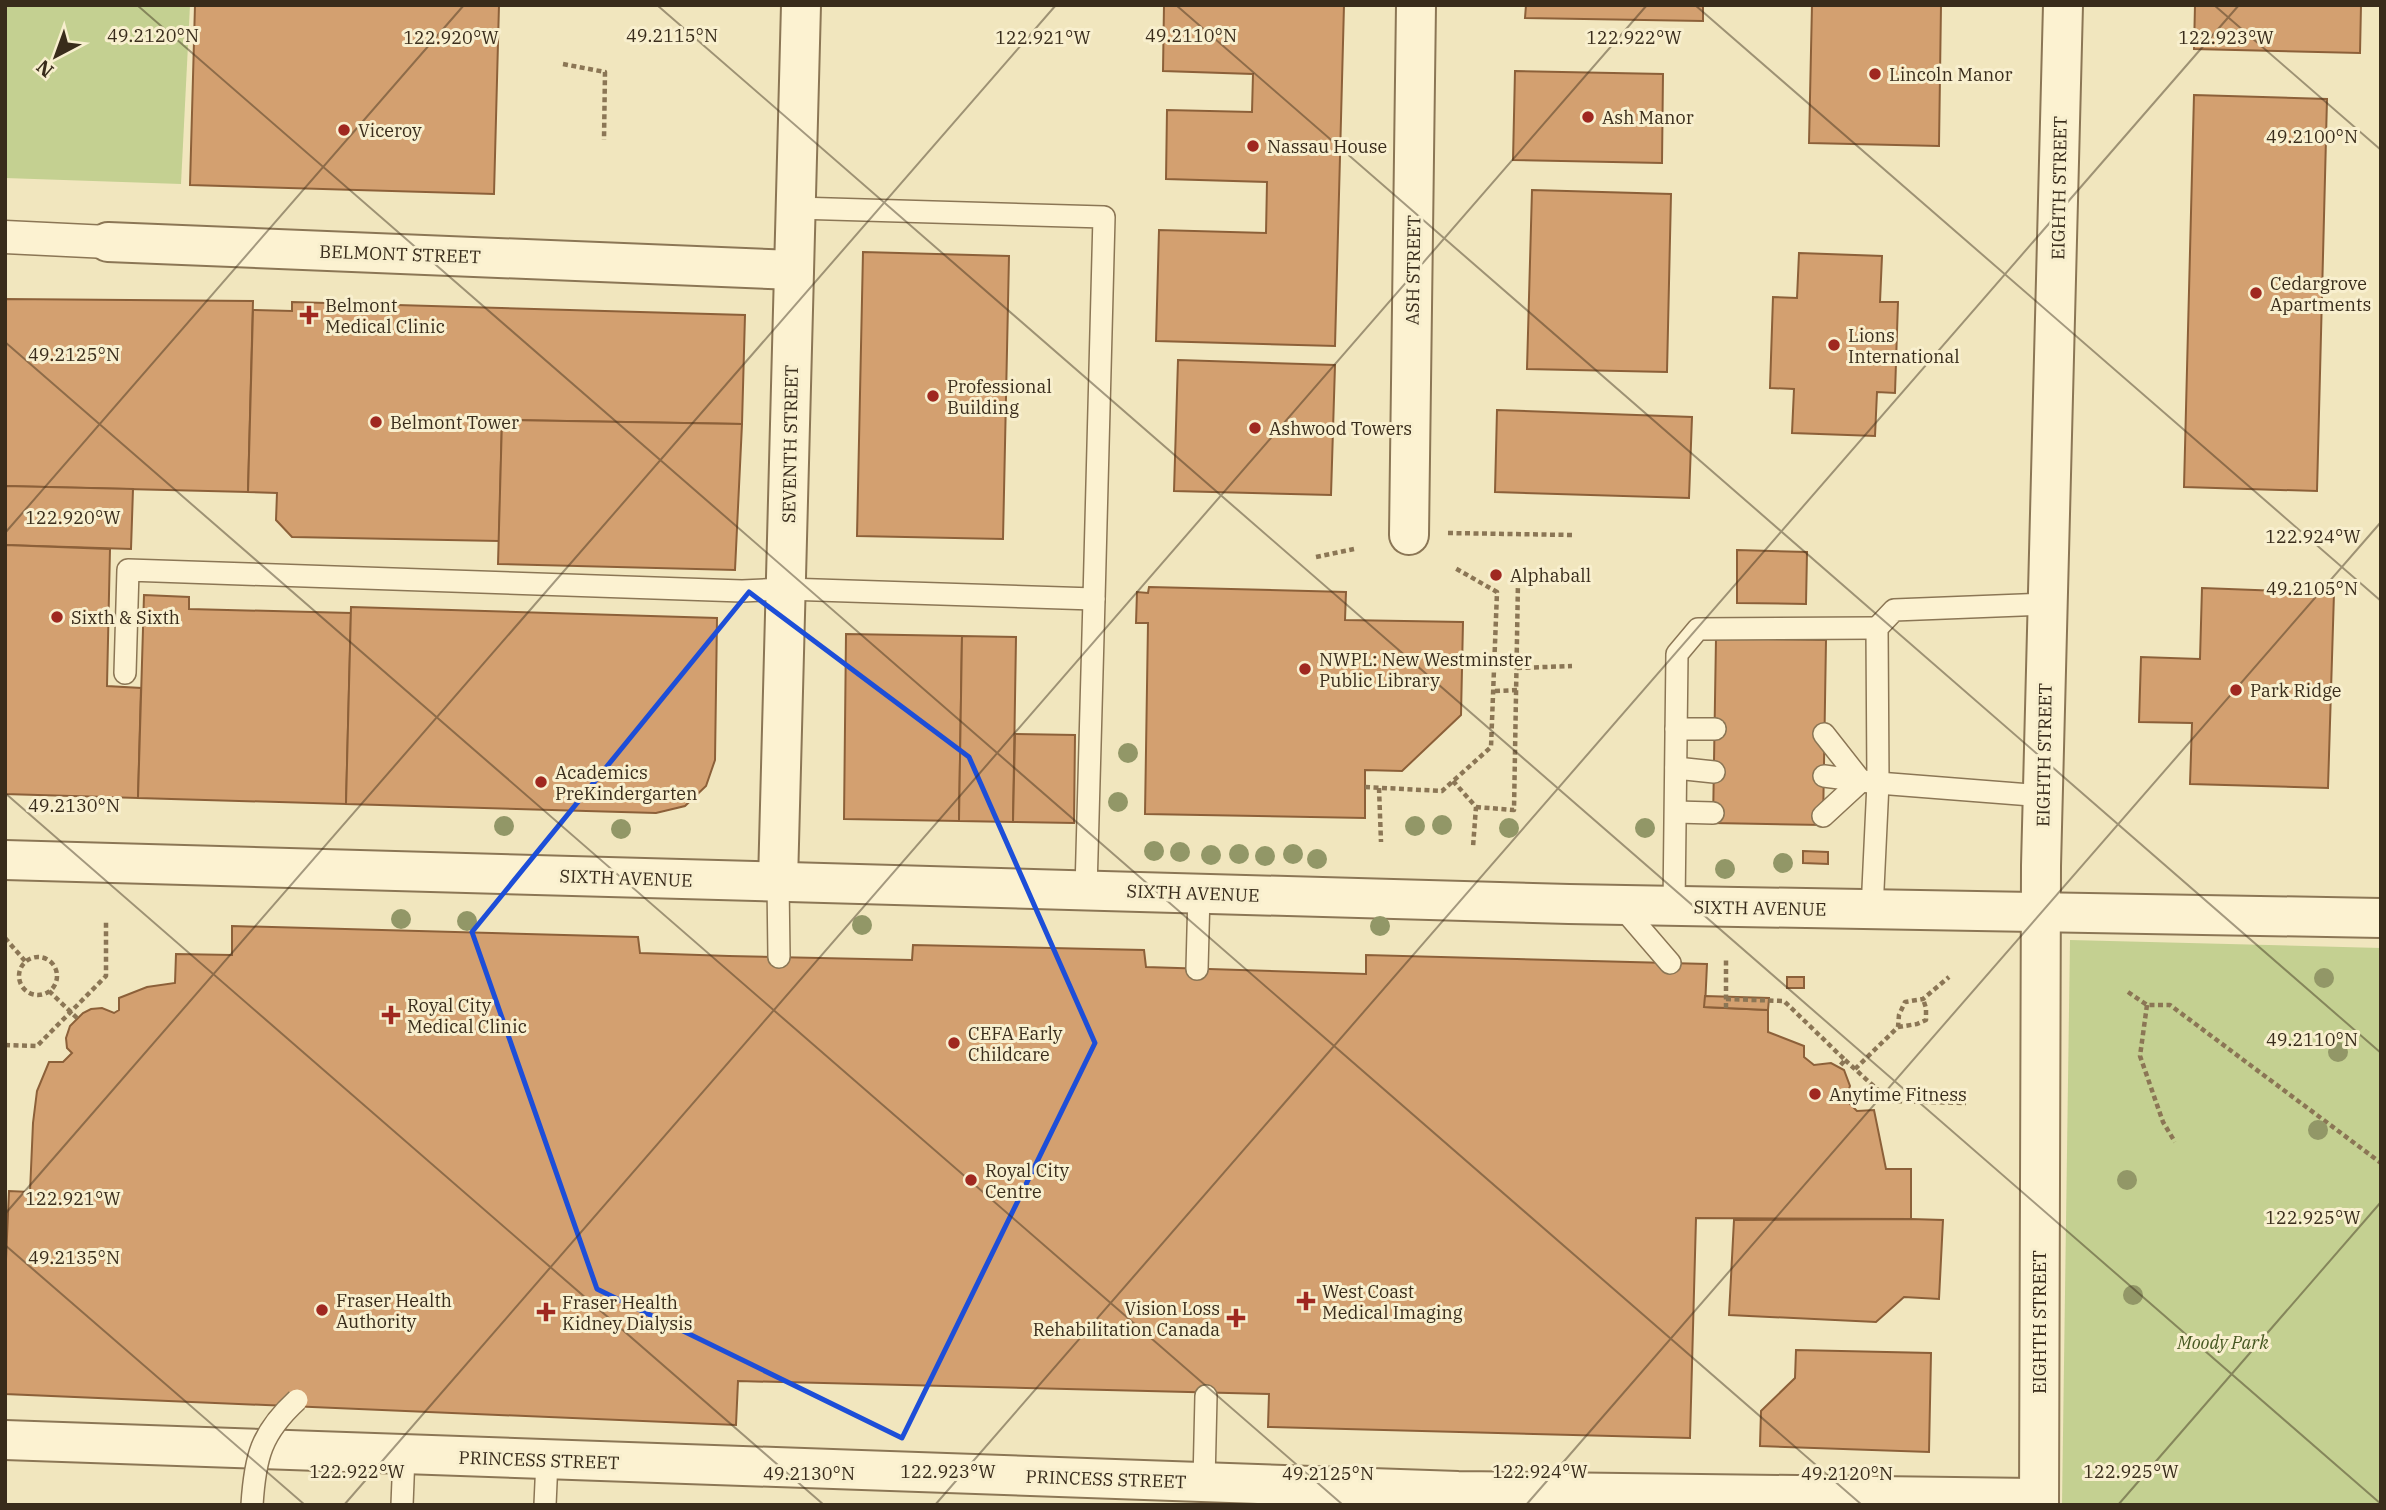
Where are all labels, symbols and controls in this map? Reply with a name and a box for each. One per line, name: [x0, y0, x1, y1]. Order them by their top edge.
north arrow: [21, 21, 91, 91]
text: 49.2120°N: [107, 24, 199, 47]
text: 49.2115°N: [626, 24, 718, 47]
text: 49.2110°N: [1145, 24, 1237, 47]
text: 122.920°W: [403, 26, 499, 49]
text: 122.921°W: [995, 26, 1091, 49]
text: 122.922°W: [1586, 26, 1682, 49]
text: 122.923°W: [2178, 26, 2274, 49]
text: N: [31, 55, 58, 83]
place label: Lincoln Manor: [1889, 63, 2012, 86]
marker: Lincoln Manor: [1867, 66, 1883, 82]
place label: Ash Manor: [1602, 106, 1694, 129]
marker: Ash Manor: [1580, 109, 1596, 125]
street label: EIGHTH STREET: [2046, 116, 2072, 260]
place label: Viceroy: [358, 119, 422, 142]
marker: Viceroy: [336, 122, 352, 138]
text: 49.2100°N: [2266, 125, 2358, 148]
place label: Nassau House: [1267, 135, 1387, 158]
marker: Nassau House: [1245, 138, 1261, 154]
street label: ASH STREET: [1401, 214, 1425, 325]
street label: BELMONT STREET: [319, 240, 482, 268]
place label: Cedargrove Apartments: [2270, 272, 2371, 316]
marker: Cedargrove Apartments: [2248, 285, 2264, 301]
place label: Belmont Medical Clinic: [325, 294, 445, 338]
marker: Belmont Medical Clinic: [299, 305, 319, 325]
place label: Lions International: [1848, 324, 1960, 368]
marker: Lions International: [1826, 337, 1842, 353]
text: 49.2125°N: [28, 343, 120, 366]
street label: SEVENTH STREET: [777, 364, 803, 523]
place label: Professional Building: [947, 375, 1052, 419]
marker: Professional Building: [925, 388, 941, 404]
place label: Belmont Tower: [390, 411, 519, 434]
marker: Belmont Tower: [368, 414, 384, 430]
place label: Ashwood Towers: [1269, 417, 1412, 440]
marker: Ashwood Towers: [1247, 420, 1263, 436]
text: 122.920°W: [25, 506, 121, 529]
text: 122.924°W: [2265, 525, 2361, 548]
place label: Alphaball: [1510, 564, 1591, 587]
marker: Alphaball: [1488, 567, 1504, 583]
text: 49.2105°N: [2266, 577, 2358, 600]
place label: Sixth & Sixth: [71, 606, 180, 629]
marker: Sixth & Sixth: [49, 609, 65, 625]
place label: NWPL: New Westminster Public Library: [1319, 648, 1532, 692]
marker: NWPL: New Westminster Public Library: [1297, 661, 1313, 677]
place label: Park Ridge: [2250, 679, 2342, 702]
marker: Park Ridge: [2228, 682, 2244, 698]
street label: EIGHTH STREET: [2031, 683, 2057, 827]
place label: Academics PreKindergarten: [555, 761, 697, 805]
marker: Academics PreKindergarten: [533, 774, 549, 790]
text: 49.2130°N: [28, 794, 120, 817]
street label: SIXTH AVENUE: [559, 864, 693, 892]
street label: SIXTH AVENUE: [1126, 879, 1260, 907]
street label: SIXTH AVENUE: [1693, 895, 1827, 921]
place label: Royal City Medical Clinic: [407, 994, 527, 1038]
marker: Royal City Medical Clinic: [381, 1005, 401, 1025]
place label: CEFA Early Childcare: [968, 1022, 1063, 1066]
text: 49.2110°N: [2266, 1028, 2358, 1051]
marker: CEFA Early Childcare: [946, 1035, 962, 1051]
place label: Anytime Fitness: [1829, 1083, 1967, 1106]
marker: Anytime Fitness: [1807, 1086, 1823, 1102]
place label: Royal City Centre: [985, 1159, 1069, 1203]
marker: Royal City Centre: [963, 1172, 979, 1188]
text: 122.921°W: [25, 1187, 121, 1210]
text: 122.925°W: [2265, 1206, 2361, 1229]
text: 49.2135°N: [28, 1246, 120, 1269]
street label: EIGHTH STREET: [2028, 1250, 2051, 1394]
place label: West Coast Medical Imaging: [1322, 1280, 1463, 1324]
place label: Fraser Health Authority: [336, 1289, 452, 1333]
place label: Fraser Health Kidney Dialysis: [562, 1291, 693, 1335]
marker: West Coast Medical Imaging: [1296, 1291, 1316, 1311]
place label: Vision Loss Rehabilitation Canada: [1033, 1297, 1220, 1341]
marker: Fraser Health Authority: [314, 1302, 330, 1318]
marker: Fraser Health Kidney Dialysis: [536, 1302, 556, 1322]
marker: Vision Loss Rehabilitation Canada: [1226, 1308, 1246, 1328]
park label: Moody Park: [2176, 1331, 2269, 1354]
street label: PRINCESS STREET: [458, 1446, 620, 1474]
text: 122.922°W: [309, 1460, 405, 1483]
text: 122.923°W: [900, 1460, 996, 1483]
text: 122.924°W: [1492, 1460, 1588, 1483]
text: 122.925°W: [2083, 1460, 2179, 1483]
text: 49.2130°N: [763, 1462, 855, 1485]
text: 49.2125°N: [1282, 1462, 1374, 1485]
text: 49.2120°N: [1801, 1462, 1893, 1485]
street label: PRINCESS STREET: [1025, 1465, 1187, 1493]

